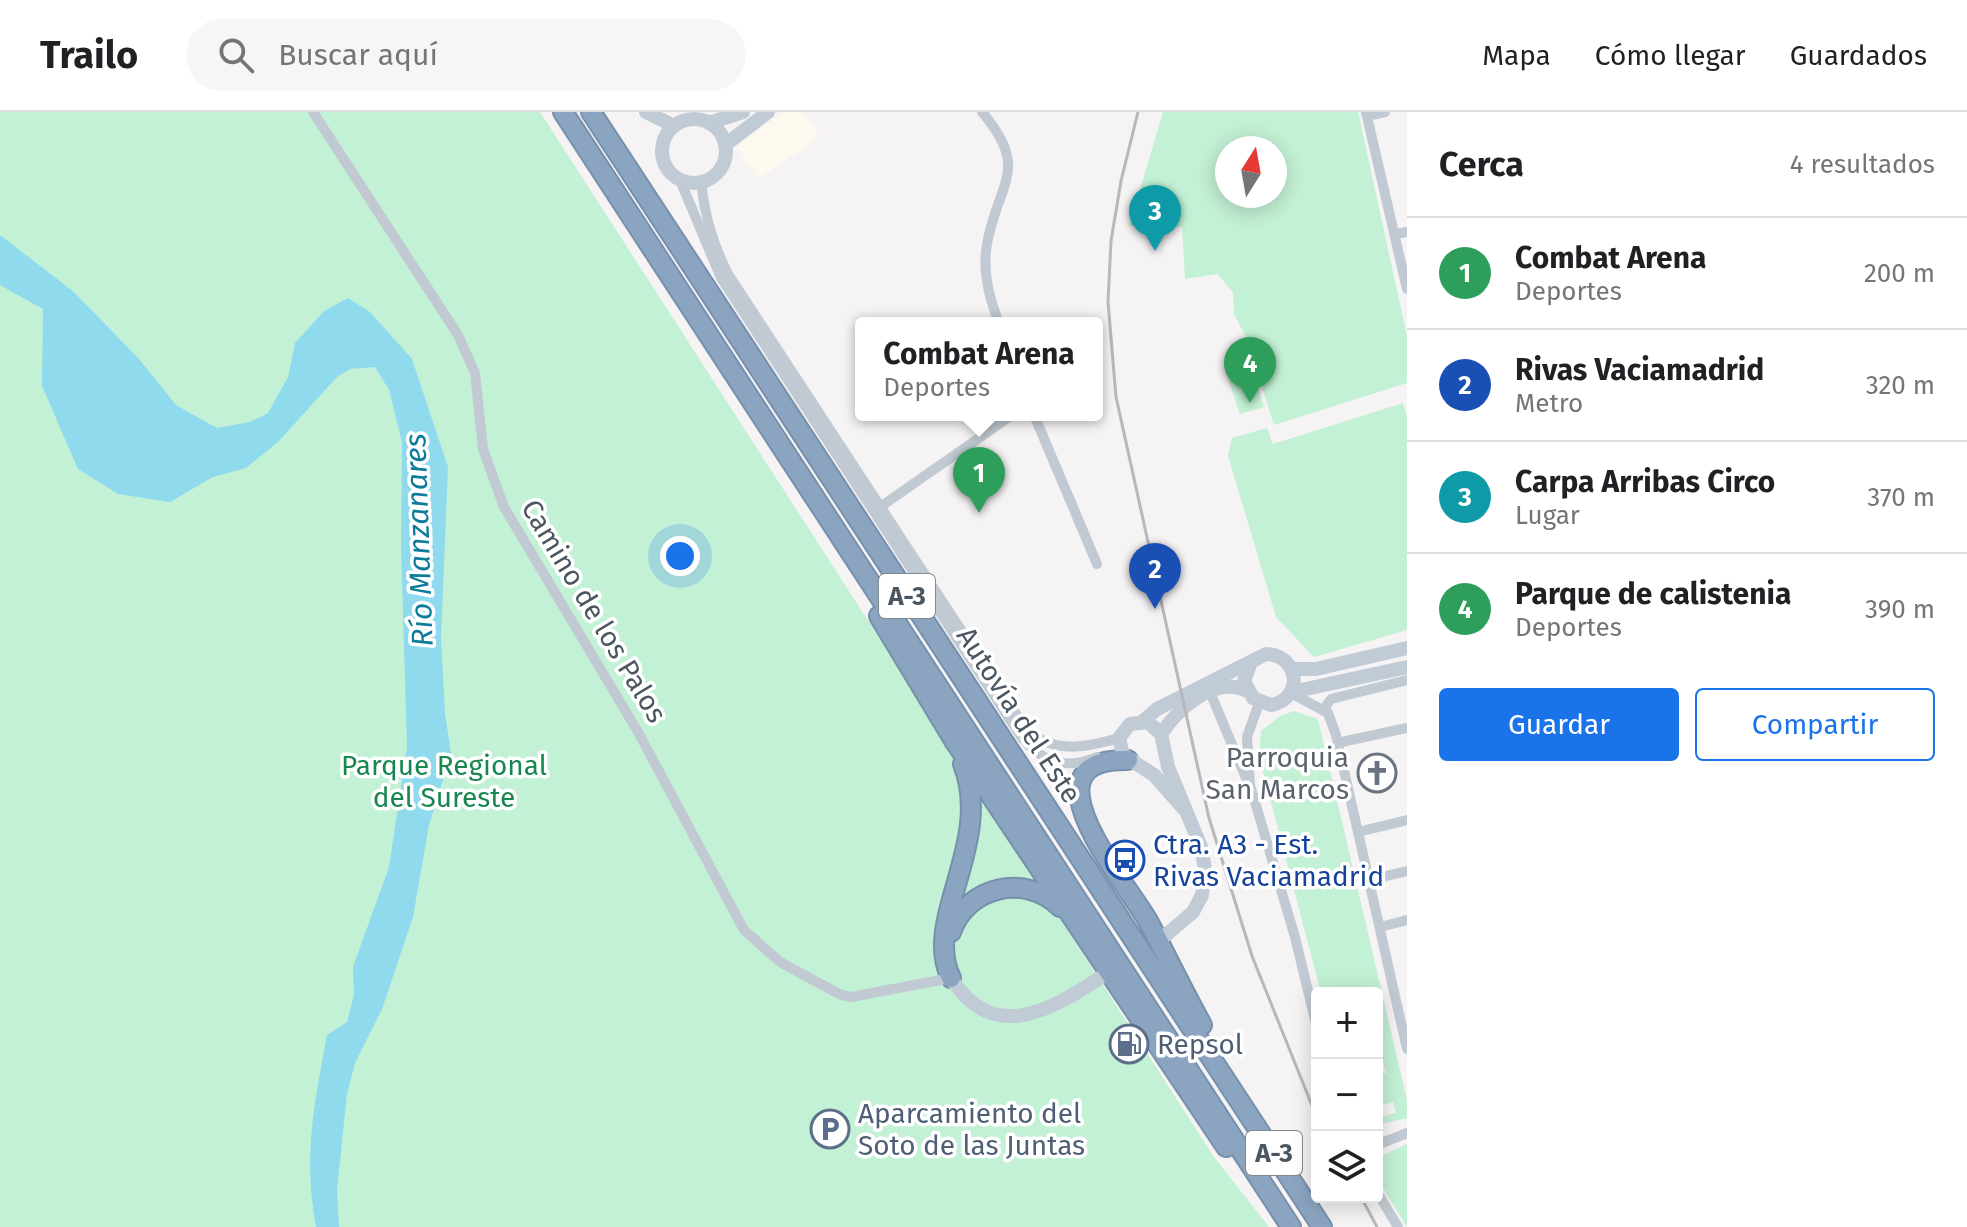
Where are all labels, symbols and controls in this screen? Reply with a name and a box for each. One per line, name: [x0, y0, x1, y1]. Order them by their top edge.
search box: [186, 19, 746, 91]
text: Trailo: [40, 32, 138, 78]
icon: search: [214, 33, 258, 77]
text: Buscar aquí: [278, 37, 438, 73]
text: Mapa: [1482, 39, 1551, 72]
text: Cómo llegar: [1595, 39, 1746, 72]
text: Guardados: [1790, 39, 1927, 72]
north arrow: [1215, 136, 1287, 208]
text: Cerca: [1439, 144, 1524, 185]
text: 4 resultados: [1790, 149, 1935, 180]
pin: 3: [1129, 185, 1181, 251]
text: Combat Arena: [1515, 240, 1706, 276]
text: 1: [1459, 258, 1471, 289]
text: 200 m: [1864, 258, 1935, 289]
text: Deportes: [1515, 276, 1622, 307]
popup: [855, 317, 1103, 421]
text: Combat Arena: [883, 336, 1075, 372]
pin: 4: [1224, 337, 1276, 403]
text: Rivas Vaciamadrid: [1515, 352, 1764, 388]
text: 2: [1458, 370, 1472, 401]
text: 320 m: [1866, 370, 1935, 401]
text: Deportes: [883, 372, 990, 403]
text: Metro: [1515, 388, 1583, 419]
water label: Río Manzanares: [397, 433, 441, 647]
pin: 1: [953, 447, 1005, 513]
text: Carpa Arribas Circo: [1515, 464, 1775, 500]
text: 3: [1458, 482, 1472, 513]
text: 370 m: [1867, 482, 1935, 513]
street label: Camino de los Palos: [514, 494, 674, 728]
text: Lugar: [1515, 500, 1580, 531]
your location: [660, 536, 700, 576]
pin: 2: [1129, 543, 1181, 609]
road number: A-3: [879, 574, 935, 618]
text: Parque de calistenia: [1515, 576, 1791, 612]
text: 4: [1458, 594, 1472, 625]
text: 390 m: [1865, 594, 1935, 625]
text: Deportes: [1515, 612, 1622, 643]
street label: Autovía del Este: [950, 621, 1088, 809]
button: Guardar: [1439, 688, 1679, 761]
button: Compartir: [1695, 688, 1935, 761]
place label: Parroquia San Marcos: [1205, 741, 1349, 806]
park label: Parque Regional del Sureste: [341, 749, 547, 814]
church icon: Parroquia San Marcos: [1356, 752, 1398, 794]
place label: Ctra. A3 - Est. Rivas Vaciamadrid: [1153, 828, 1384, 893]
bus stop icon: Ctra. A3 - Est. Rivas Vaciamadrid: [1104, 839, 1146, 881]
map controls: [1311, 987, 1383, 1203]
button: +: [1311, 987, 1383, 1059]
fuel station icon: Repsol: [1108, 1023, 1150, 1065]
place label: Repsol: [1157, 1028, 1243, 1061]
button: −: [1311, 1059, 1383, 1131]
place label: Aparcamiento del Soto de las Juntas: [858, 1097, 1085, 1162]
parking icon: Aparcamiento del Soto de las Juntas: [809, 1108, 851, 1150]
road number: A-3: [1246, 1131, 1302, 1175]
button: layers: [1311, 1131, 1383, 1203]

